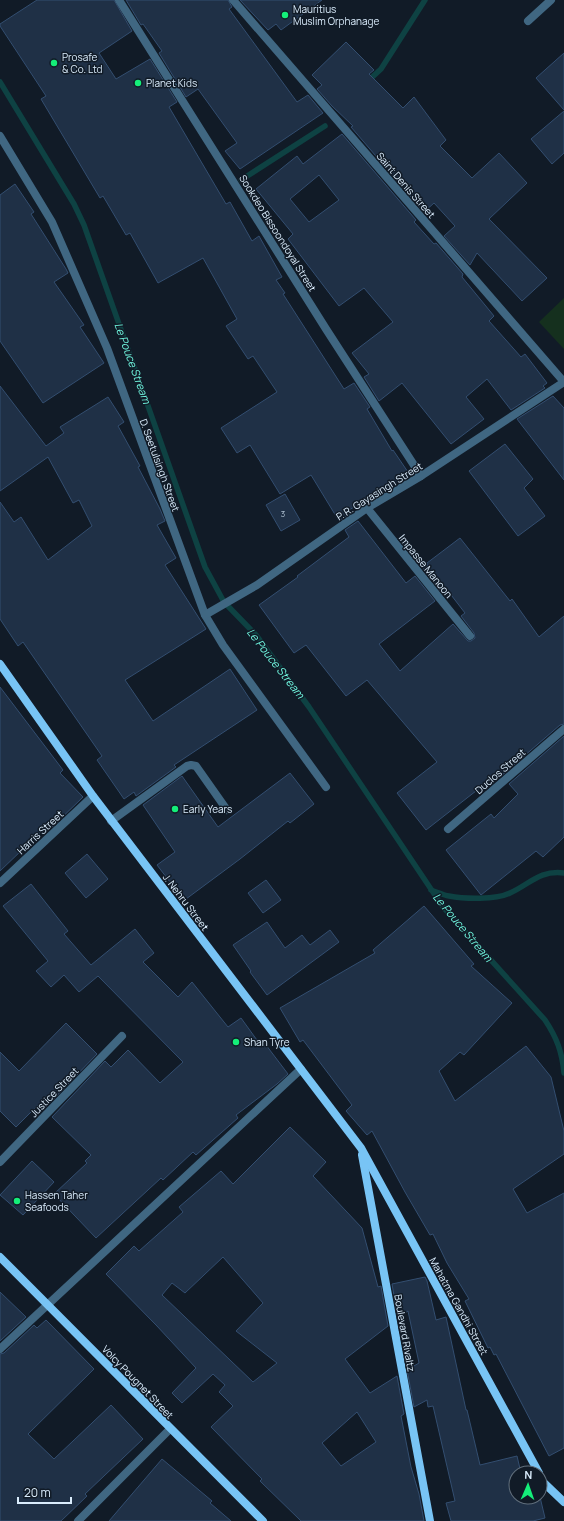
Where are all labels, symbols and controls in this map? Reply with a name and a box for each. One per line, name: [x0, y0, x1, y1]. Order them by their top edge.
place label: Mauritius Muslim Orphanage: [293, 2, 379, 28]
marker: Mauritius Muslim Orphanage: [280, 10, 290, 20]
place label: Prosafe & Co. Ltd: [62, 50, 103, 76]
marker: Prosafe & Co. Ltd: [49, 58, 59, 68]
place label: Planet Kids: [146, 76, 197, 90]
marker: Planet Kids: [133, 78, 143, 88]
street label: Saint Denis Street: [373, 149, 439, 221]
street label: Sookdeo Bissoondoyal Street: [236, 172, 320, 294]
water label: Le Pouce Stream: [111, 320, 155, 406]
street label: D. Seetulsingh Street: [137, 417, 183, 513]
street label: P. R. Gayasingh Street: [333, 459, 425, 523]
house number: 3: [281, 508, 285, 519]
street label: Impasse Manoon: [396, 531, 456, 601]
water label: Le Pouce Stream: [244, 625, 309, 702]
street label: Duclos Street: [472, 745, 528, 797]
place label: Early Years: [183, 802, 232, 816]
marker: Early Years: [170, 804, 180, 814]
street label: Harris Street: [14, 807, 66, 857]
street label: J. Nehru Street: [160, 871, 212, 933]
water label: Le Pouce Stream: [430, 890, 497, 965]
place label: Shan Tyre: [244, 1035, 290, 1049]
marker: Shan Tyre: [231, 1037, 241, 1047]
street label: Justice Street: [26, 1064, 82, 1120]
place label: Hassen Taher Seafoods: [25, 1188, 88, 1214]
marker: Hassen Taher Seafoods: [12, 1196, 22, 1206]
street label: Mahatma Gandhi Street: [426, 1255, 492, 1357]
street label: Boulevard Rivaltz: [391, 1293, 419, 1373]
street label: Volcy Pougnet Street: [99, 1342, 177, 1422]
north arrow: [508, 1465, 548, 1505]
text: N: [524, 1467, 533, 1482]
scale bar: [18, 1479, 71, 1505]
text: 20 m: [24, 1484, 51, 1501]

